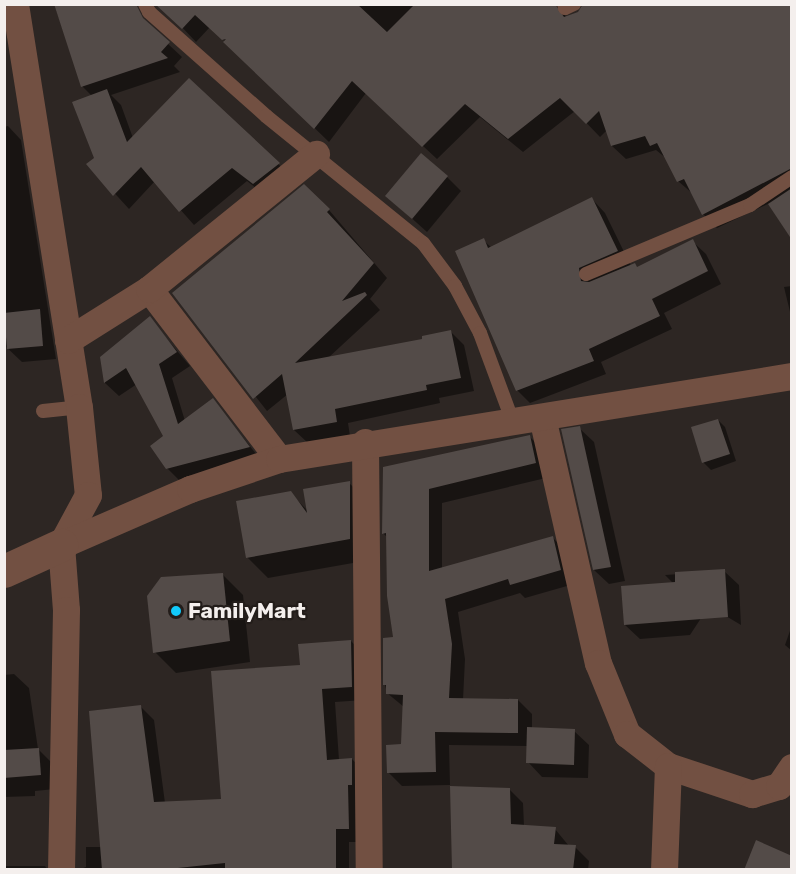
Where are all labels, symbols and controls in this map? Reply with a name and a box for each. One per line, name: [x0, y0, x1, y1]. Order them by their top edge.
place label: FamilyMart: [188, 598, 306, 624]
marker: FamilyMart: [169, 604, 183, 618]

